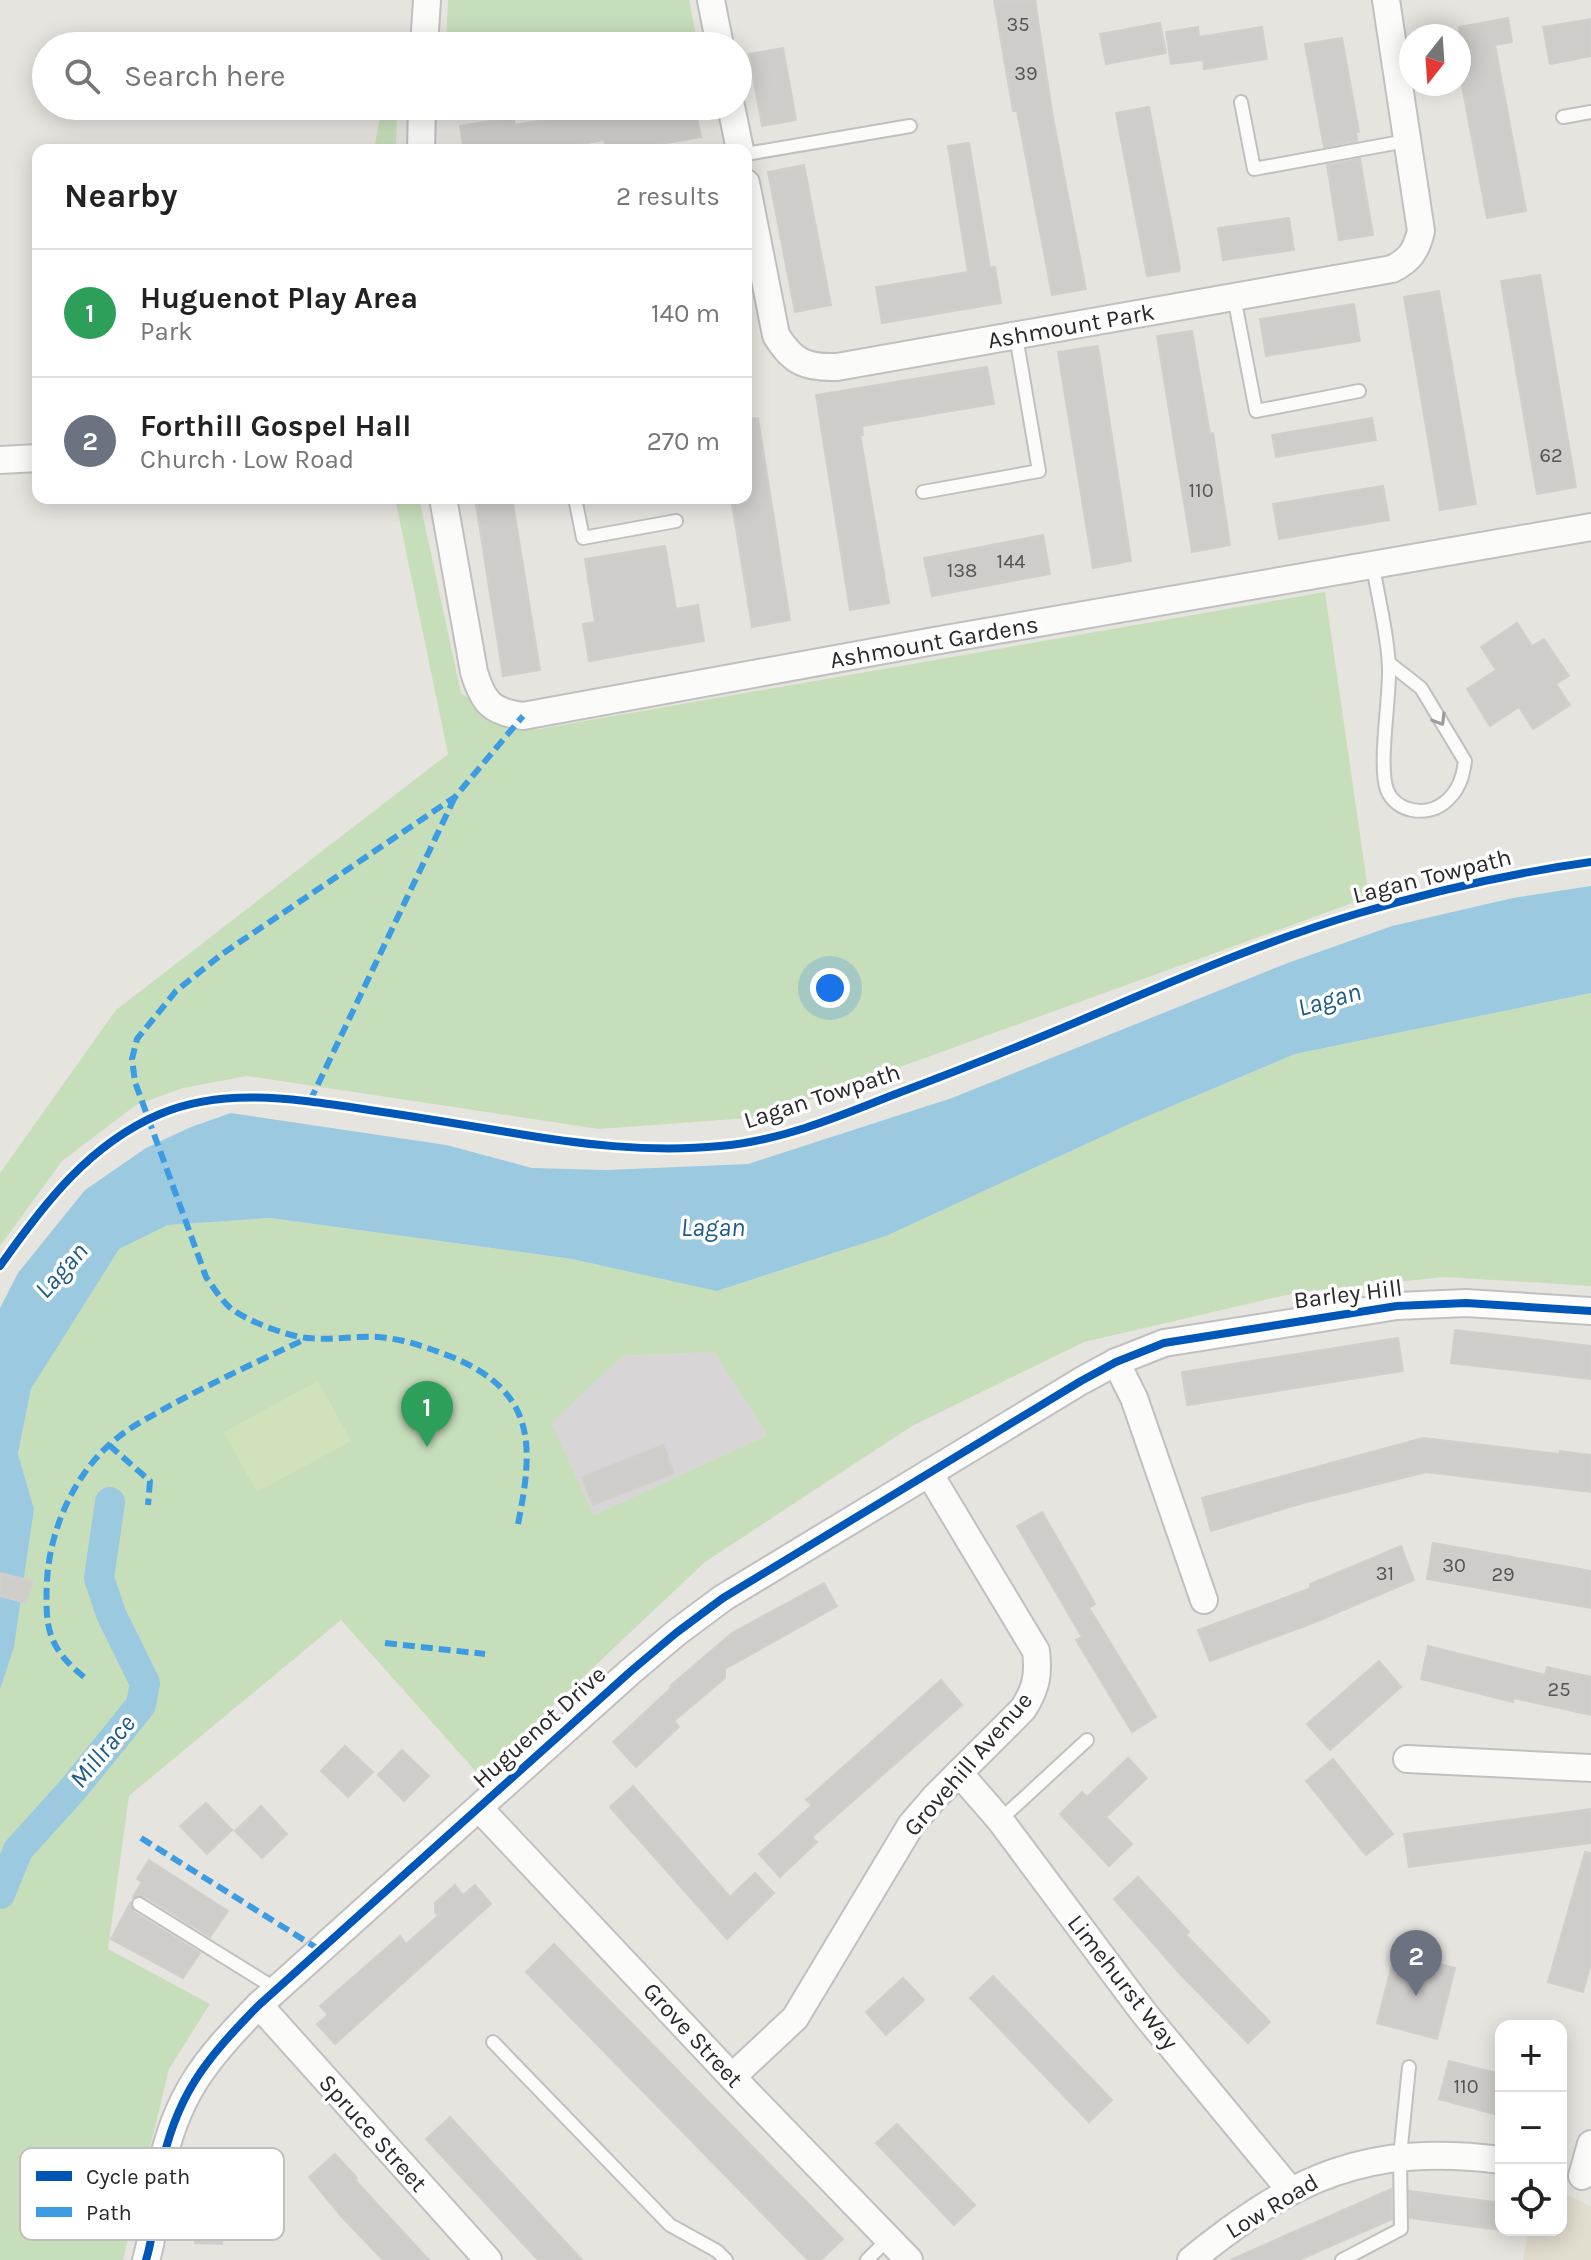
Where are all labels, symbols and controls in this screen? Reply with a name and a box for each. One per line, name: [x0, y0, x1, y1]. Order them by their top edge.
house number: 35: [1006, 13, 1030, 36]
north arrow: [1399, 24, 1471, 96]
search box: [32, 32, 752, 120]
icon: search: [60, 54, 104, 98]
text: Search here: [124, 58, 285, 94]
house number: 39: [1014, 62, 1038, 85]
text: Nearby: [64, 176, 178, 216]
text: 2 results: [616, 181, 720, 212]
text: Huguenot Play Area: [140, 280, 418, 316]
text: 1: [85, 298, 95, 329]
text: 140 m: [651, 298, 720, 329]
street label: Ashmount Park: [985, 298, 1157, 354]
text: Park: [140, 316, 193, 347]
text: Forthill Gospel Hall: [140, 408, 411, 444]
text: 2: [82, 426, 98, 457]
text: 270 m: [647, 426, 720, 457]
text: Church · Low Road: [140, 444, 354, 475]
house number: 62: [1539, 444, 1563, 467]
house number: 110: [1188, 479, 1214, 502]
house number: 144: [997, 550, 1025, 573]
house number: 138: [947, 559, 977, 582]
street label: Ashmount Gardens: [828, 610, 1040, 674]
one-way arrow: [1430, 711, 1446, 726]
street label: Lagan Towpath: [1350, 843, 1514, 909]
your location: [810, 968, 850, 1008]
water label: Lagan: [1294, 976, 1364, 1023]
street label: Lagan Towpath: [740, 1058, 904, 1134]
water label: Lagan: [681, 1212, 745, 1243]
water label: Lagan: [28, 1236, 94, 1305]
street label: Barley Hill: [1292, 1273, 1404, 1315]
pin: 1: [401, 1381, 453, 1447]
house number: 30: [1442, 1554, 1466, 1577]
house number: 31: [1376, 1562, 1394, 1585]
house number: 29: [1491, 1563, 1515, 1586]
street label: Huguenot Drive: [467, 1660, 611, 1794]
house number: 25: [1548, 1678, 1570, 1701]
street label: Grovehill Avenue: [898, 1686, 1038, 1842]
water label: Millrace: [63, 1708, 142, 1794]
street label: Limehurst Way: [1062, 1909, 1184, 2055]
pin: 2: [1390, 1930, 1442, 1996]
street label: Grove Street: [637, 1977, 749, 2093]
map controls: [1495, 2020, 1567, 2236]
button: +: [1495, 2020, 1567, 2092]
street label: Spruce Street: [313, 2069, 433, 2197]
house number: 110: [1453, 2075, 1479, 2098]
button: −: [1495, 2092, 1567, 2164]
legend: [20, 2148, 284, 2240]
text: Cycle path: [86, 2164, 190, 2190]
button: locate: [1495, 2164, 1567, 2236]
street label: Low Road: [1221, 2168, 1323, 2244]
text: Path: [86, 2200, 132, 2226]

